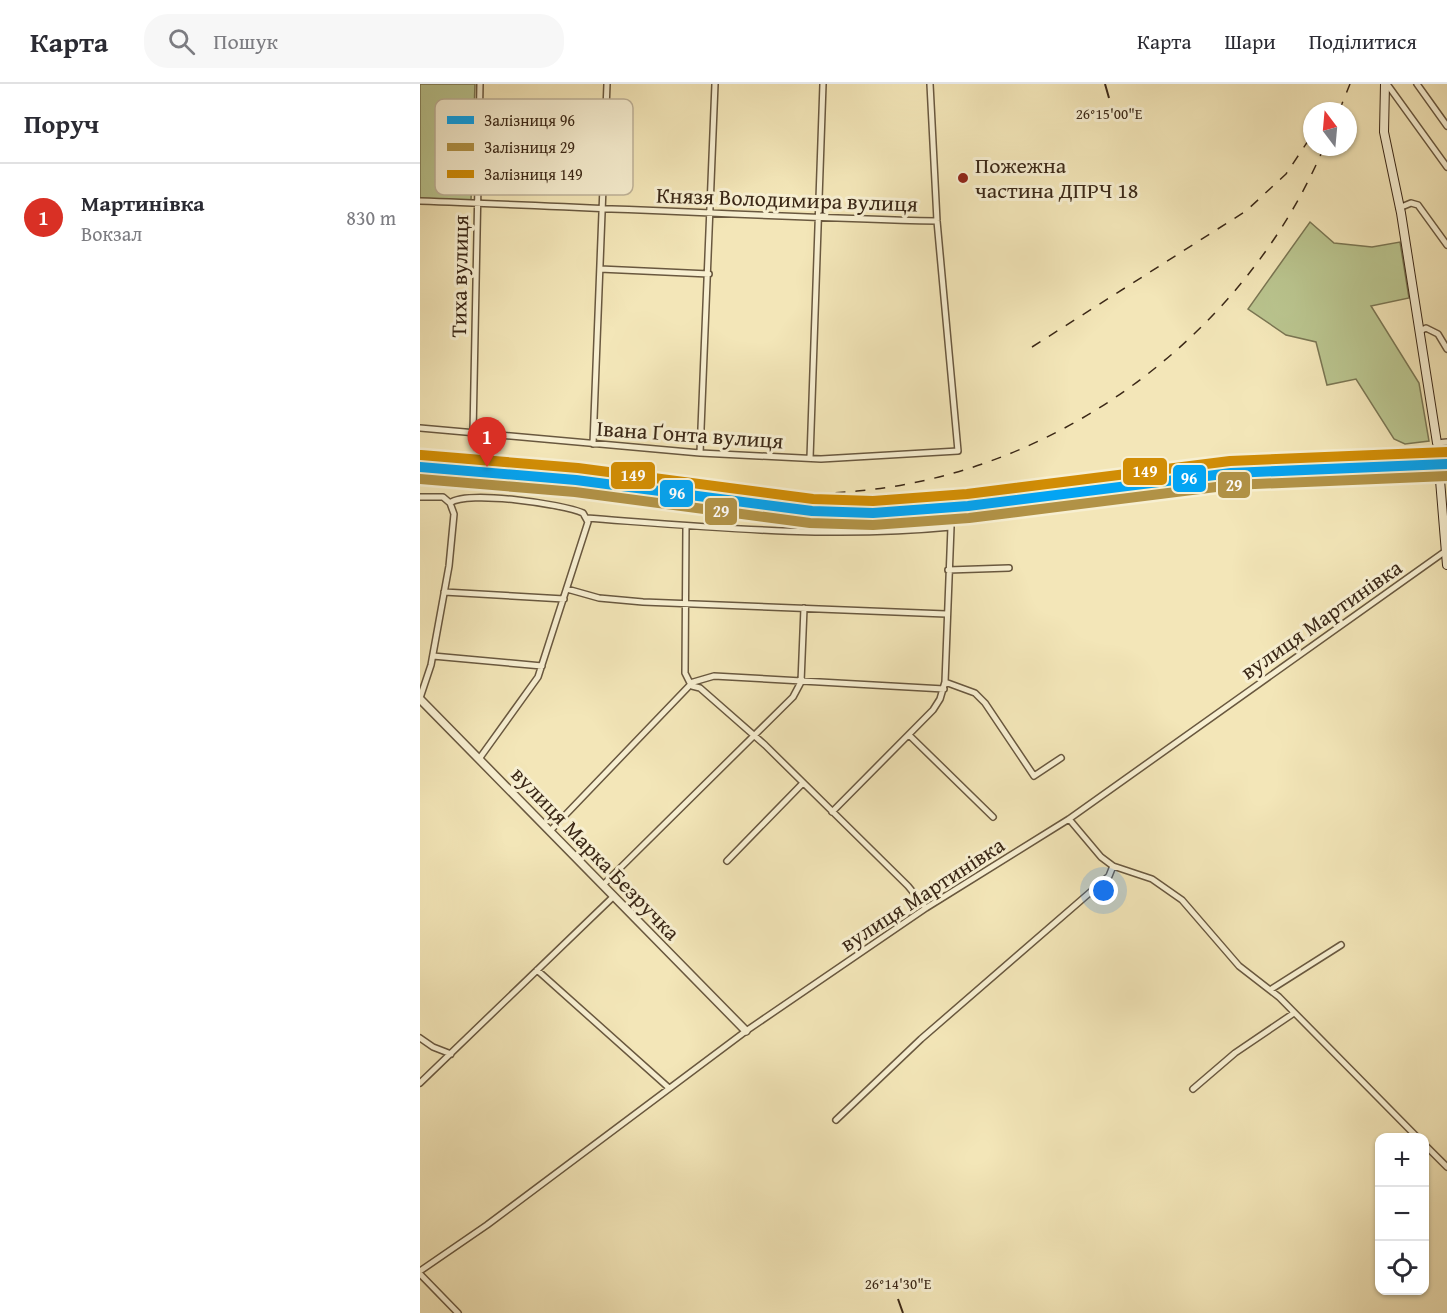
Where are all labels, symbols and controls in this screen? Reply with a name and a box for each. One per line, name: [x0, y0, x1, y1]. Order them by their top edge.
search box: [144, 14, 564, 68]
text: Карта: [30, 21, 108, 62]
icon: search: [165, 25, 198, 58]
text: Пошук: [213, 25, 278, 57]
text: Карта: [1137, 26, 1191, 57]
text: Шари: [1224, 26, 1276, 57]
text: Поділитися: [1309, 26, 1417, 57]
legend: [435, 99, 633, 195]
north arrow: [1303, 102, 1357, 156]
text: 26°15'00"E: [1076, 103, 1143, 124]
text: Поруч: [24, 104, 99, 143]
text: Залізниця 96: [484, 108, 575, 132]
text: Залізниця 29: [484, 135, 575, 159]
place label: Пожежна частина ДПРЧ 18: [975, 149, 1138, 206]
text: Залізниця 149: [484, 162, 583, 186]
marker: Пожежна частина ДПРЧ 18: [956, 171, 970, 185]
street label: Князя Володимира вулиця: [656, 178, 918, 220]
text: Мартинівка: [81, 187, 205, 219]
text: 1: [38, 203, 49, 232]
text: 830 m: [346, 203, 396, 232]
street label: Тиха вулиця: [442, 214, 476, 338]
text: Вокзал: [81, 219, 142, 248]
street label: Івана Ґонта вулиця: [595, 412, 785, 456]
pin: 1: [468, 418, 506, 467]
line badge: 149: [1122, 457, 1168, 486]
text: 149: [1133, 459, 1157, 483]
line badge: 149: [610, 461, 656, 490]
text: 149: [621, 463, 645, 487]
line badge: 96: [1172, 464, 1207, 493]
text: 96: [1181, 466, 1197, 490]
line badge: 29: [1217, 471, 1251, 499]
text: 29: [1226, 473, 1242, 497]
line badge: 96: [659, 479, 694, 508]
text: 96: [669, 481, 685, 505]
line badge: 29: [704, 497, 738, 526]
text: 29: [713, 499, 729, 523]
street label: вулиця Мартинівка: [1234, 551, 1409, 687]
street label: вулиця Марка Безручка: [504, 759, 688, 948]
street label: вулиця Мартинівка: [833, 828, 1011, 959]
your location: [1089, 876, 1118, 905]
map controls: [1375, 1133, 1429, 1295]
button: +: [1375, 1133, 1429, 1187]
button: −: [1375, 1187, 1429, 1241]
button: locate: [1375, 1241, 1429, 1295]
text: 26°14'30"E: [865, 1273, 932, 1294]

